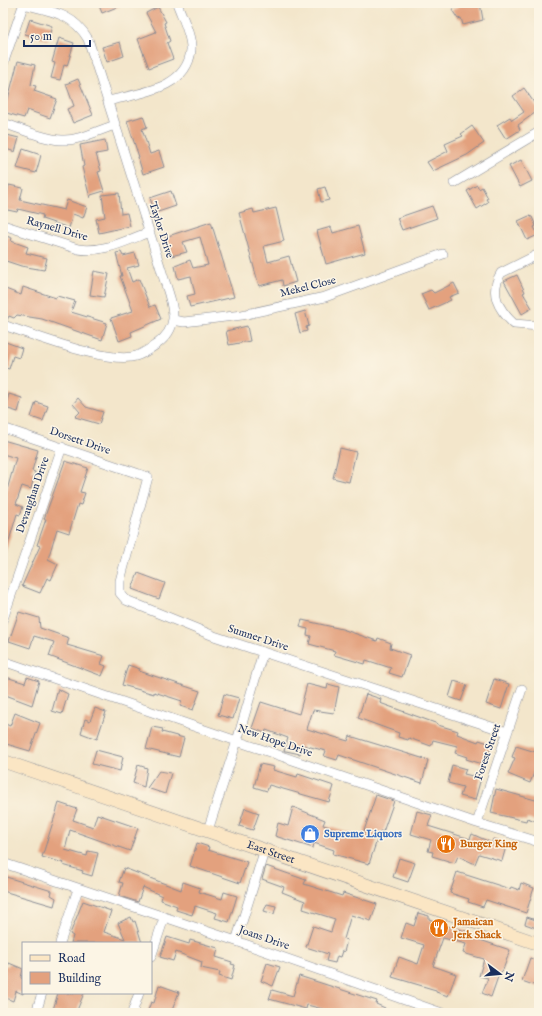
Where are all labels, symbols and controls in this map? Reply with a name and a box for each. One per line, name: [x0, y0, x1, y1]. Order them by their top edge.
scale bar: [24, 22, 90, 48]
text: 50 m: [30, 29, 52, 44]
street label: Taylor Drive: [145, 200, 177, 260]
street label: Raynell Drive: [25, 214, 89, 244]
street label: Mekel Close: [279, 273, 337, 301]
street label: Dorsett Drive: [48, 424, 112, 458]
street label: Devaughan Drive: [13, 455, 53, 535]
street label: Sumner Drive: [226, 622, 290, 654]
street label: New Hope Drive: [236, 722, 314, 760]
street label: Forest Street: [472, 722, 504, 782]
shop icon: Supreme Liquors: [299, 823, 321, 845]
place label: Supreme Liquors: [324, 827, 402, 841]
restaurant icon: Burger King: [435, 833, 457, 855]
place label: Burger King: [460, 837, 518, 851]
street label: East Street: [245, 838, 297, 867]
place label: Jamaican Jerk Shack: [451, 915, 503, 942]
restaurant icon: Jamaican Jerk Shack: [428, 917, 450, 939]
street label: Joans Drive: [235, 922, 291, 953]
legend: [22, 942, 152, 994]
text: Road: [58, 951, 86, 966]
north arrow: [480, 954, 520, 994]
text: N: [500, 969, 517, 983]
text: Building: [58, 971, 102, 986]

